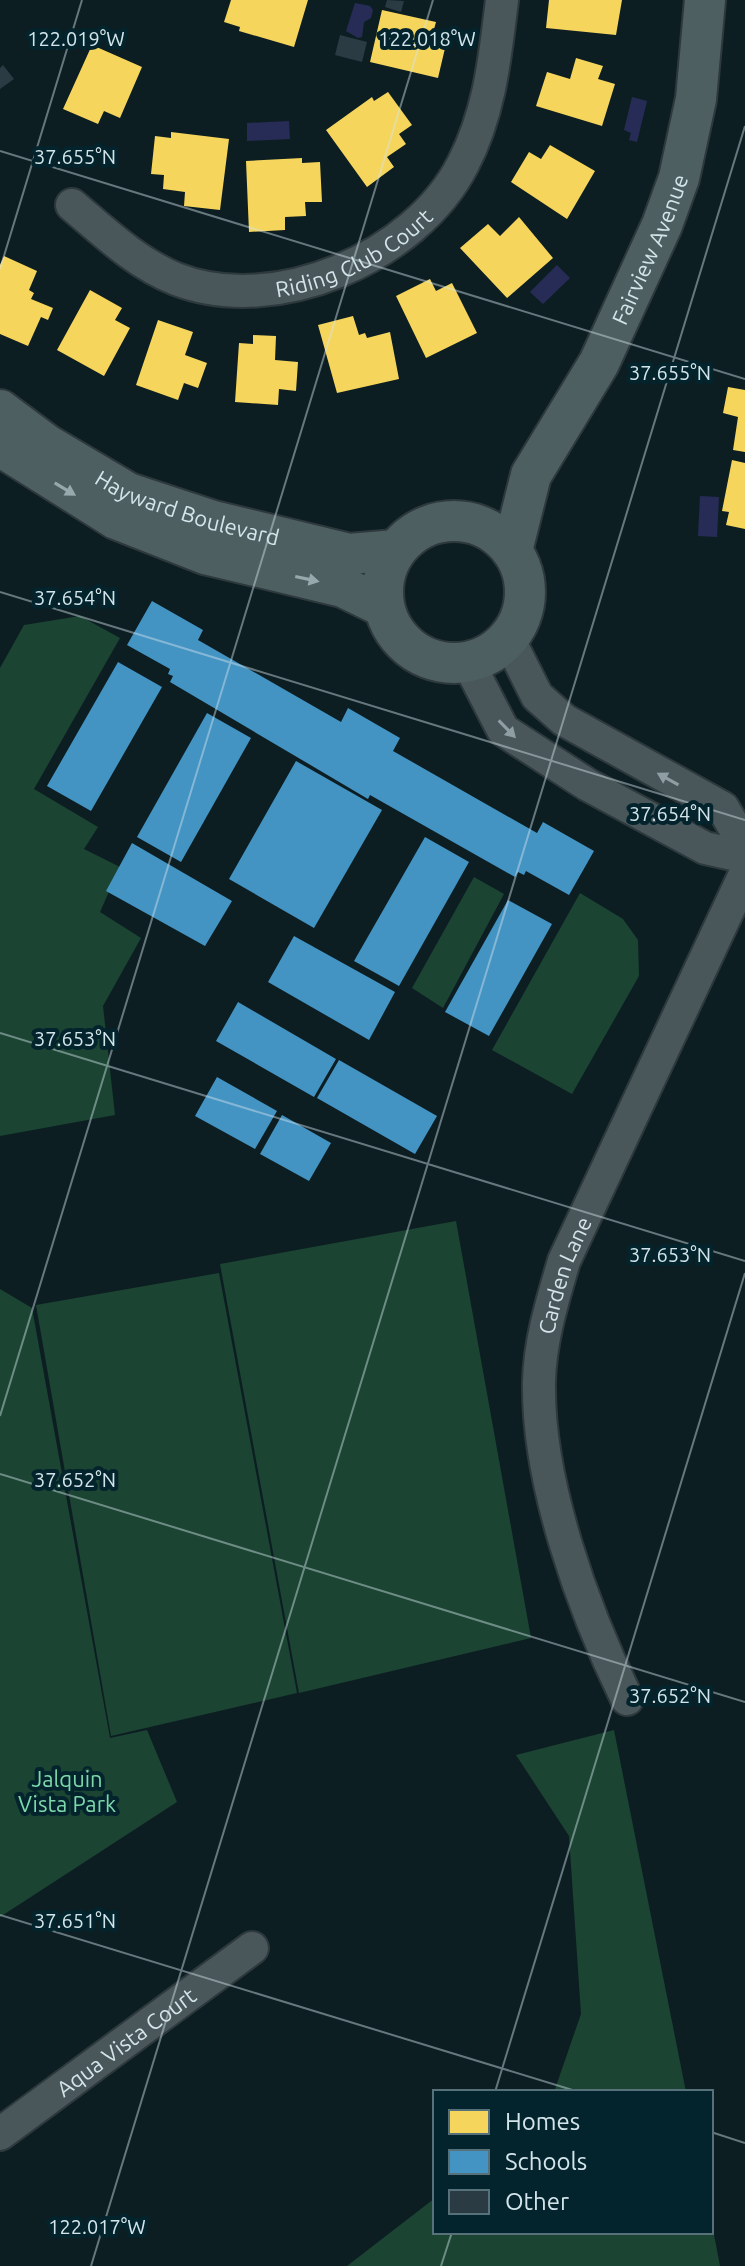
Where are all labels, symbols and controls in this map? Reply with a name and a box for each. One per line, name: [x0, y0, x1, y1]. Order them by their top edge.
text: 122.019°W: [27, 27, 125, 50]
text: 122.018°W: [378, 27, 476, 50]
text: 37.655°N: [34, 145, 116, 168]
street label: Fairview Avenue: [606, 171, 692, 328]
street label: Riding Club Court: [273, 203, 437, 301]
text: 37.655°N: [629, 361, 711, 384]
street label: Hayward Boulevard: [91, 464, 282, 549]
one-way arrow: [54, 482, 76, 496]
one-way arrow: [295, 573, 320, 586]
text: 37.654°N: [34, 586, 116, 609]
one-way arrow: [497, 719, 516, 738]
one-way arrow: [657, 772, 680, 785]
text: 37.654°N: [629, 802, 711, 825]
text: 37.653°N: [34, 1027, 116, 1050]
street label: Carden Lane: [532, 1212, 596, 1336]
text: 37.653°N: [629, 1243, 711, 1266]
text: 37.652°N: [34, 1468, 116, 1491]
text: 37.652°N: [629, 1684, 711, 1707]
park label: Jalquin Vista Park: [18, 1766, 116, 1816]
text: 37.651°N: [34, 1909, 116, 1932]
street label: Aqua Vista Court: [51, 1982, 200, 2101]
legend: [433, 2090, 713, 2234]
text: Homes: [505, 2108, 580, 2135]
text: Schools: [505, 2148, 587, 2175]
text: Other: [505, 2188, 569, 2215]
text: 122.017°W: [48, 2215, 146, 2238]

